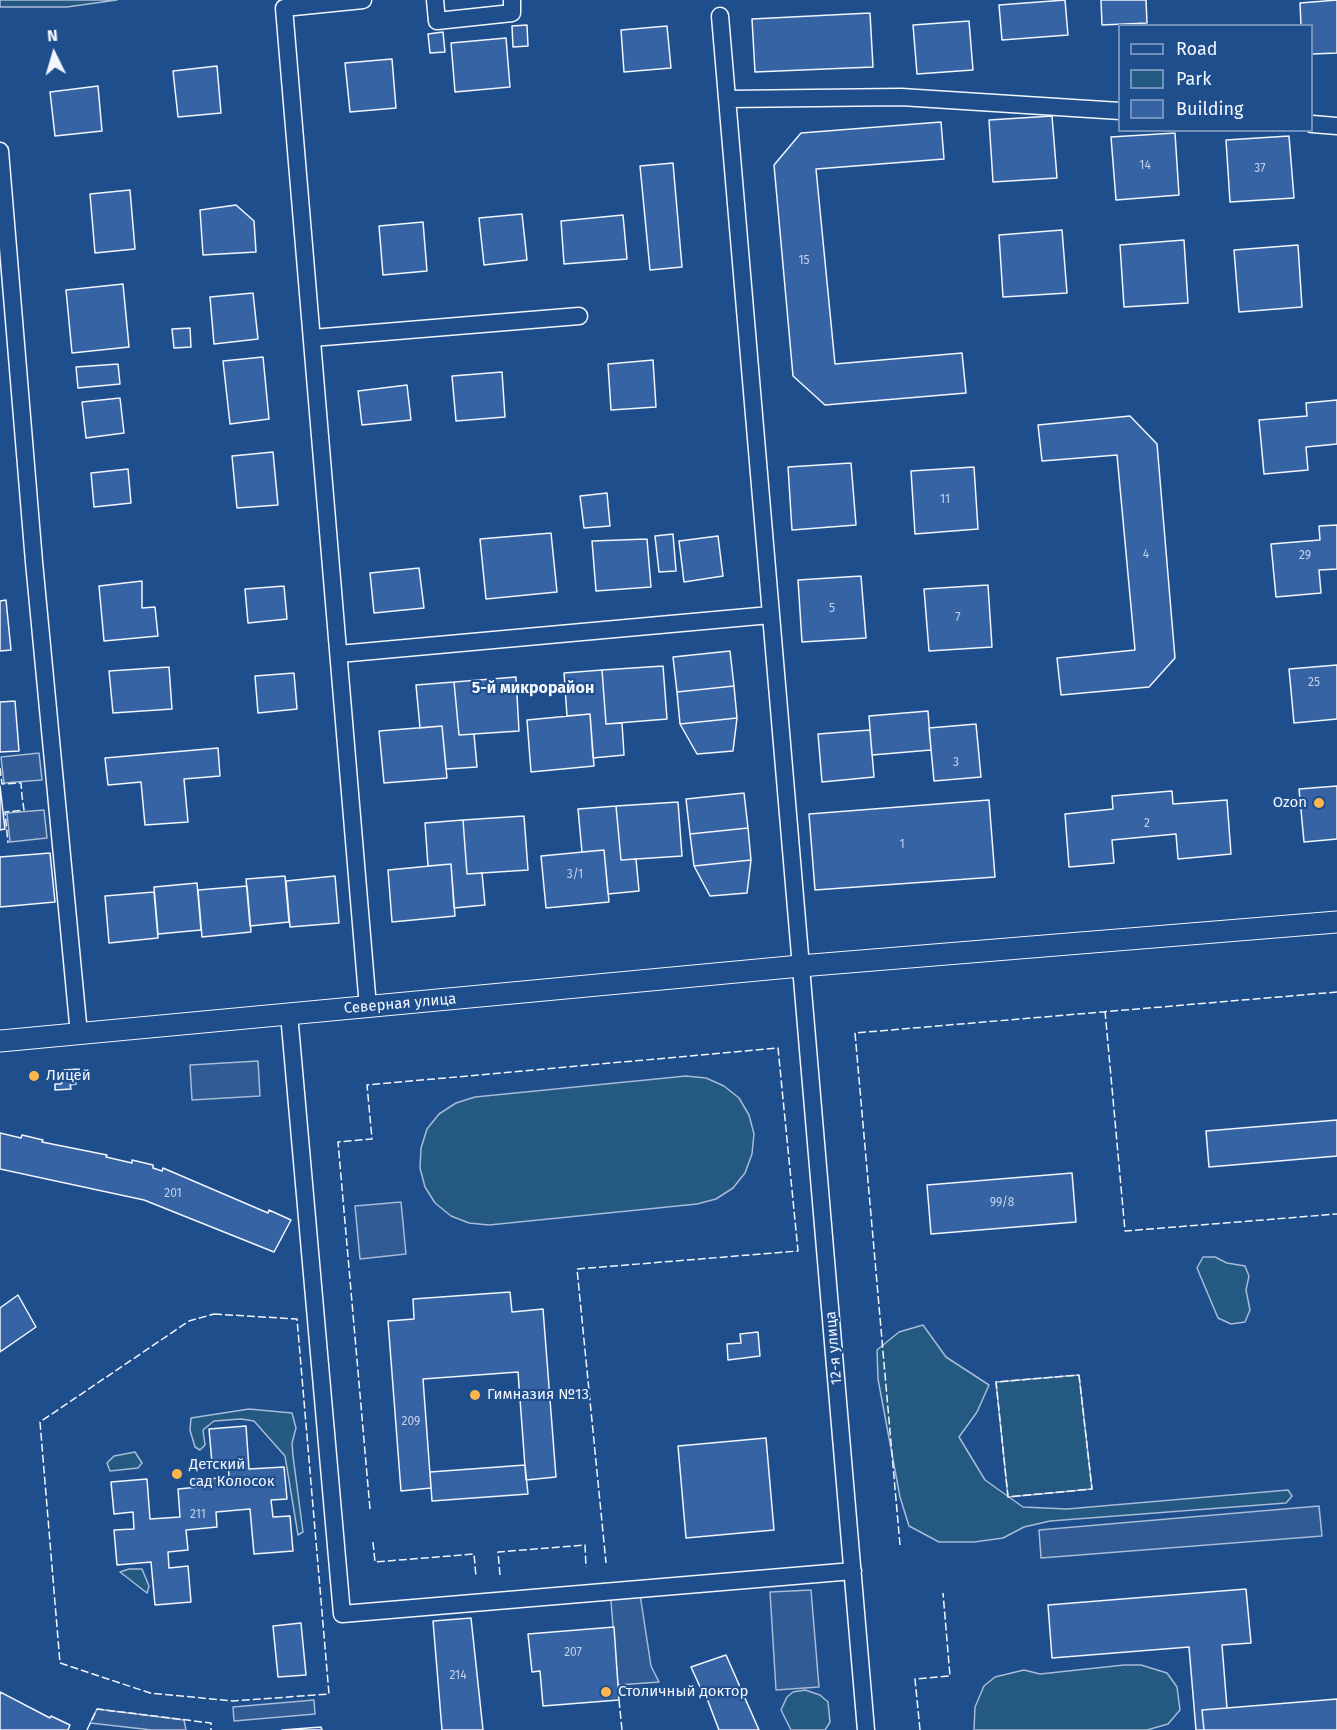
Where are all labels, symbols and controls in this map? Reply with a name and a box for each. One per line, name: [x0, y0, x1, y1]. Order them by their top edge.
north arrow: [24, 24, 84, 84]
legend: [1118, 24, 1313, 132]
text: N: [46, 26, 58, 45]
text: Road: [1176, 38, 1218, 60]
text: Park: [1176, 68, 1211, 90]
text: Building: [1176, 98, 1243, 120]
house number: 14: [1139, 159, 1151, 173]
house number: 37: [1254, 162, 1266, 176]
house number: 15: [798, 254, 810, 268]
house number: 11: [940, 493, 950, 507]
house number: 4: [1143, 548, 1149, 562]
house number: 29: [1299, 549, 1311, 563]
house number: 5: [829, 602, 835, 616]
house number: 7: [955, 611, 961, 625]
house number: 25: [1308, 676, 1320, 690]
district label: 5-й микрорайон: [472, 679, 594, 699]
house number: 3: [953, 756, 959, 770]
place label: Ozon: [1273, 794, 1307, 812]
marker: Ozon: [1312, 796, 1326, 810]
house number: 2: [1144, 817, 1150, 831]
house number: 1: [899, 838, 905, 852]
house number: 3/1: [567, 868, 583, 882]
street label: Северная улица: [343, 990, 457, 1018]
place label: Лицей: [46, 1067, 91, 1085]
marker: Лицей: [27, 1069, 41, 1083]
house number: 201: [164, 1187, 182, 1201]
house number: 99/8: [990, 1196, 1014, 1210]
street label: 12-я улица: [822, 1310, 846, 1386]
place label: Гимназия №13: [487, 1386, 589, 1404]
marker: Гимназия №13: [468, 1388, 482, 1402]
house number: 209: [402, 1415, 420, 1429]
place label: Детский сад Колосок: [189, 1456, 275, 1491]
marker: Детский сад Колосок: [170, 1467, 184, 1481]
house number: 211: [190, 1508, 206, 1522]
house number: 207: [564, 1646, 582, 1660]
house number: 214: [449, 1669, 467, 1683]
place label: Столичный доктор: [618, 1683, 748, 1701]
marker: Столичный доктор: [599, 1685, 613, 1699]

